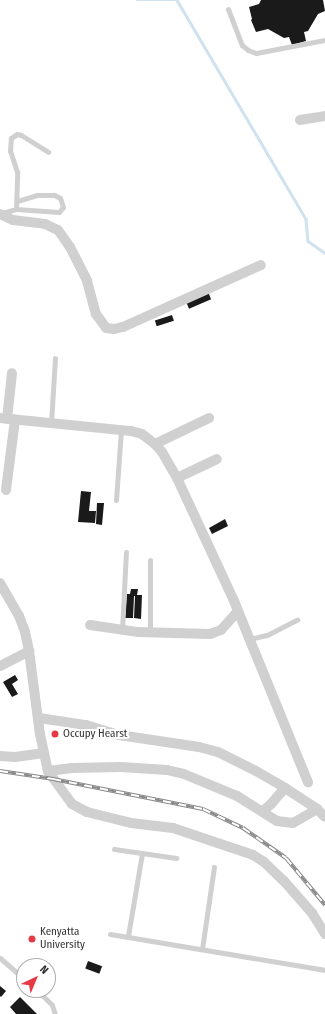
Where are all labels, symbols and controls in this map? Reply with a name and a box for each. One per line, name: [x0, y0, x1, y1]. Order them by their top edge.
place label: Occupy Hearst: [63, 727, 127, 741]
marker: Occupy Hearst: [50, 729, 60, 739]
place label: Kenyatta University: [40, 926, 85, 952]
marker: Kenyatta University: [27, 934, 37, 944]
north arrow: [16, 958, 56, 998]
text: N: [37, 963, 51, 977]

